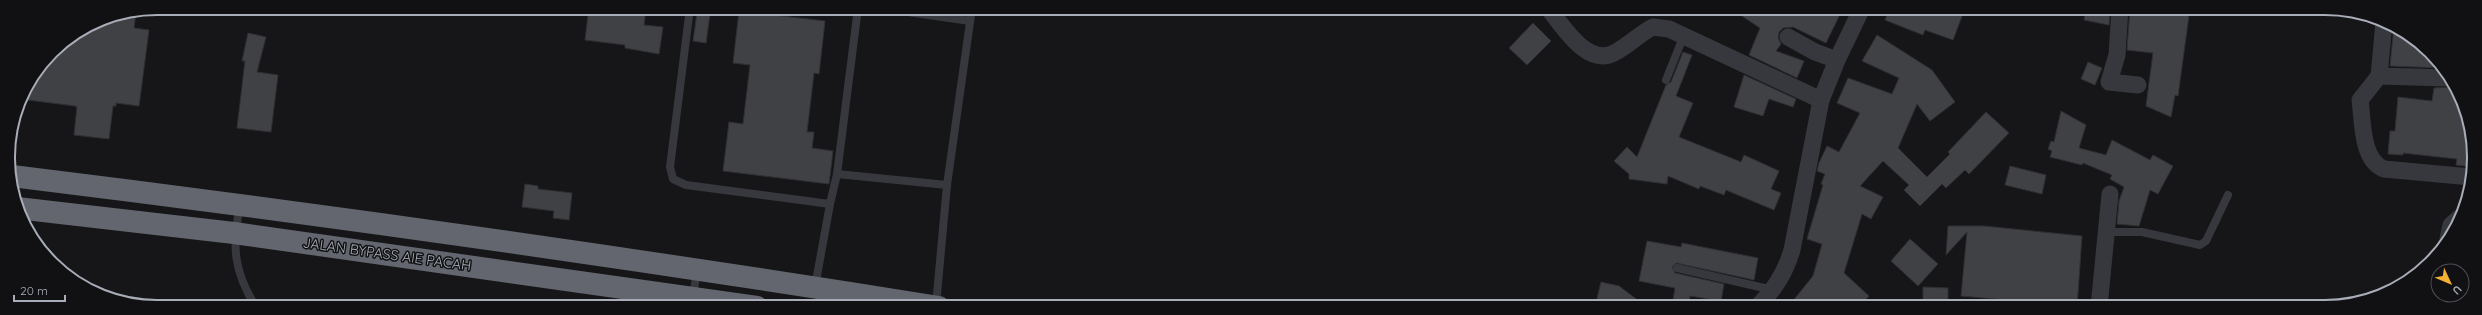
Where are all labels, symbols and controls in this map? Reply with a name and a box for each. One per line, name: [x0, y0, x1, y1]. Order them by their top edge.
street label: JALAN BYPASS AIE PACAH: [302, 233, 472, 275]
north arrow: [2430, 263, 2470, 303]
scale bar: [14, 277, 65, 303]
text: U: [2449, 282, 2465, 298]
text: 20 m: [20, 283, 48, 298]

